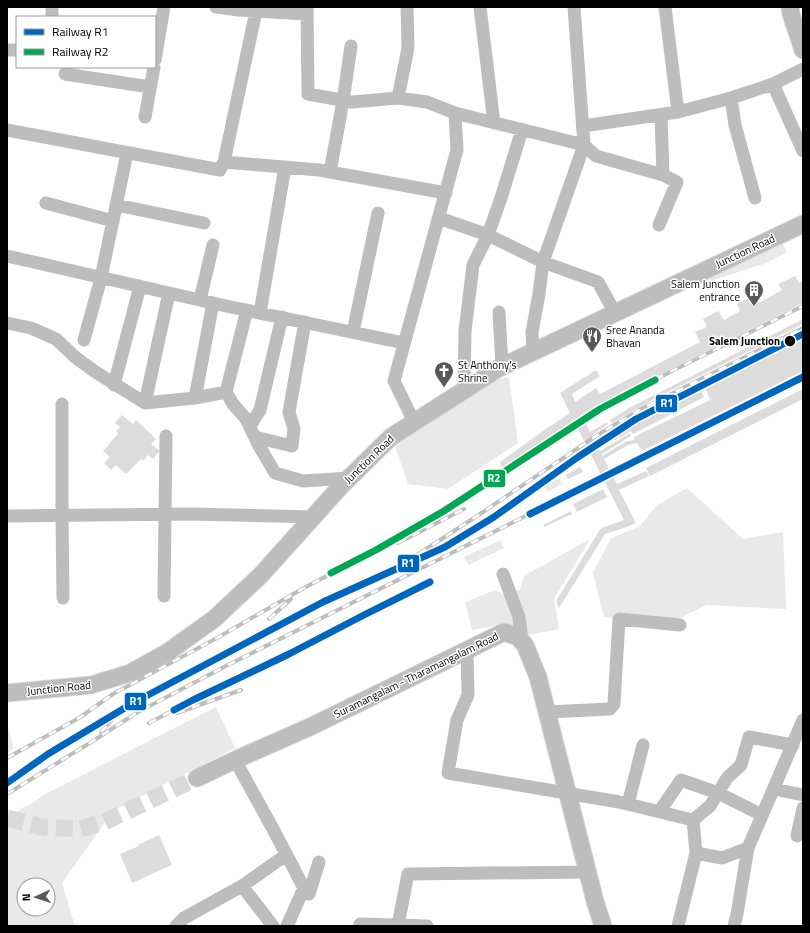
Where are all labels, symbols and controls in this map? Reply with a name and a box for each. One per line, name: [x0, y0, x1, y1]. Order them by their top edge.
legend: [16, 16, 156, 68]
text: Railway R1: [52, 22, 108, 41]
text: Railway R2: [52, 42, 108, 61]
street label: Junction Road: [713, 230, 778, 272]
place label: Salem Junction entrance: [671, 276, 740, 305]
building icon: Salem Junction entrance: [743, 279, 765, 307]
place label: Sree Ananda Bhavan: [606, 322, 665, 351]
restaurant icon: Sree Ananda Bhavan: [581, 325, 603, 353]
place label: Salem Junction: [709, 333, 780, 349]
marker: Salem Junction: [783, 334, 797, 348]
place label: St Anthony's Shrine: [458, 357, 517, 386]
church icon: St Anthony's Shrine: [433, 360, 455, 388]
line badge: R1: [655, 394, 678, 413]
text: R1: [661, 395, 673, 411]
street label: Junction Road: [340, 431, 398, 487]
line badge: R2: [483, 469, 506, 488]
text: R2: [488, 470, 500, 486]
line badge: R1: [397, 554, 420, 573]
text: R1: [402, 555, 414, 571]
street label: Suramangalam - Tharamangalam Road: [331, 628, 501, 722]
street label: Junction Road: [26, 677, 92, 699]
line badge: R1: [124, 692, 147, 711]
text: R1: [130, 693, 142, 709]
north arrow: [16, 877, 56, 917]
text: N: [18, 893, 34, 902]

